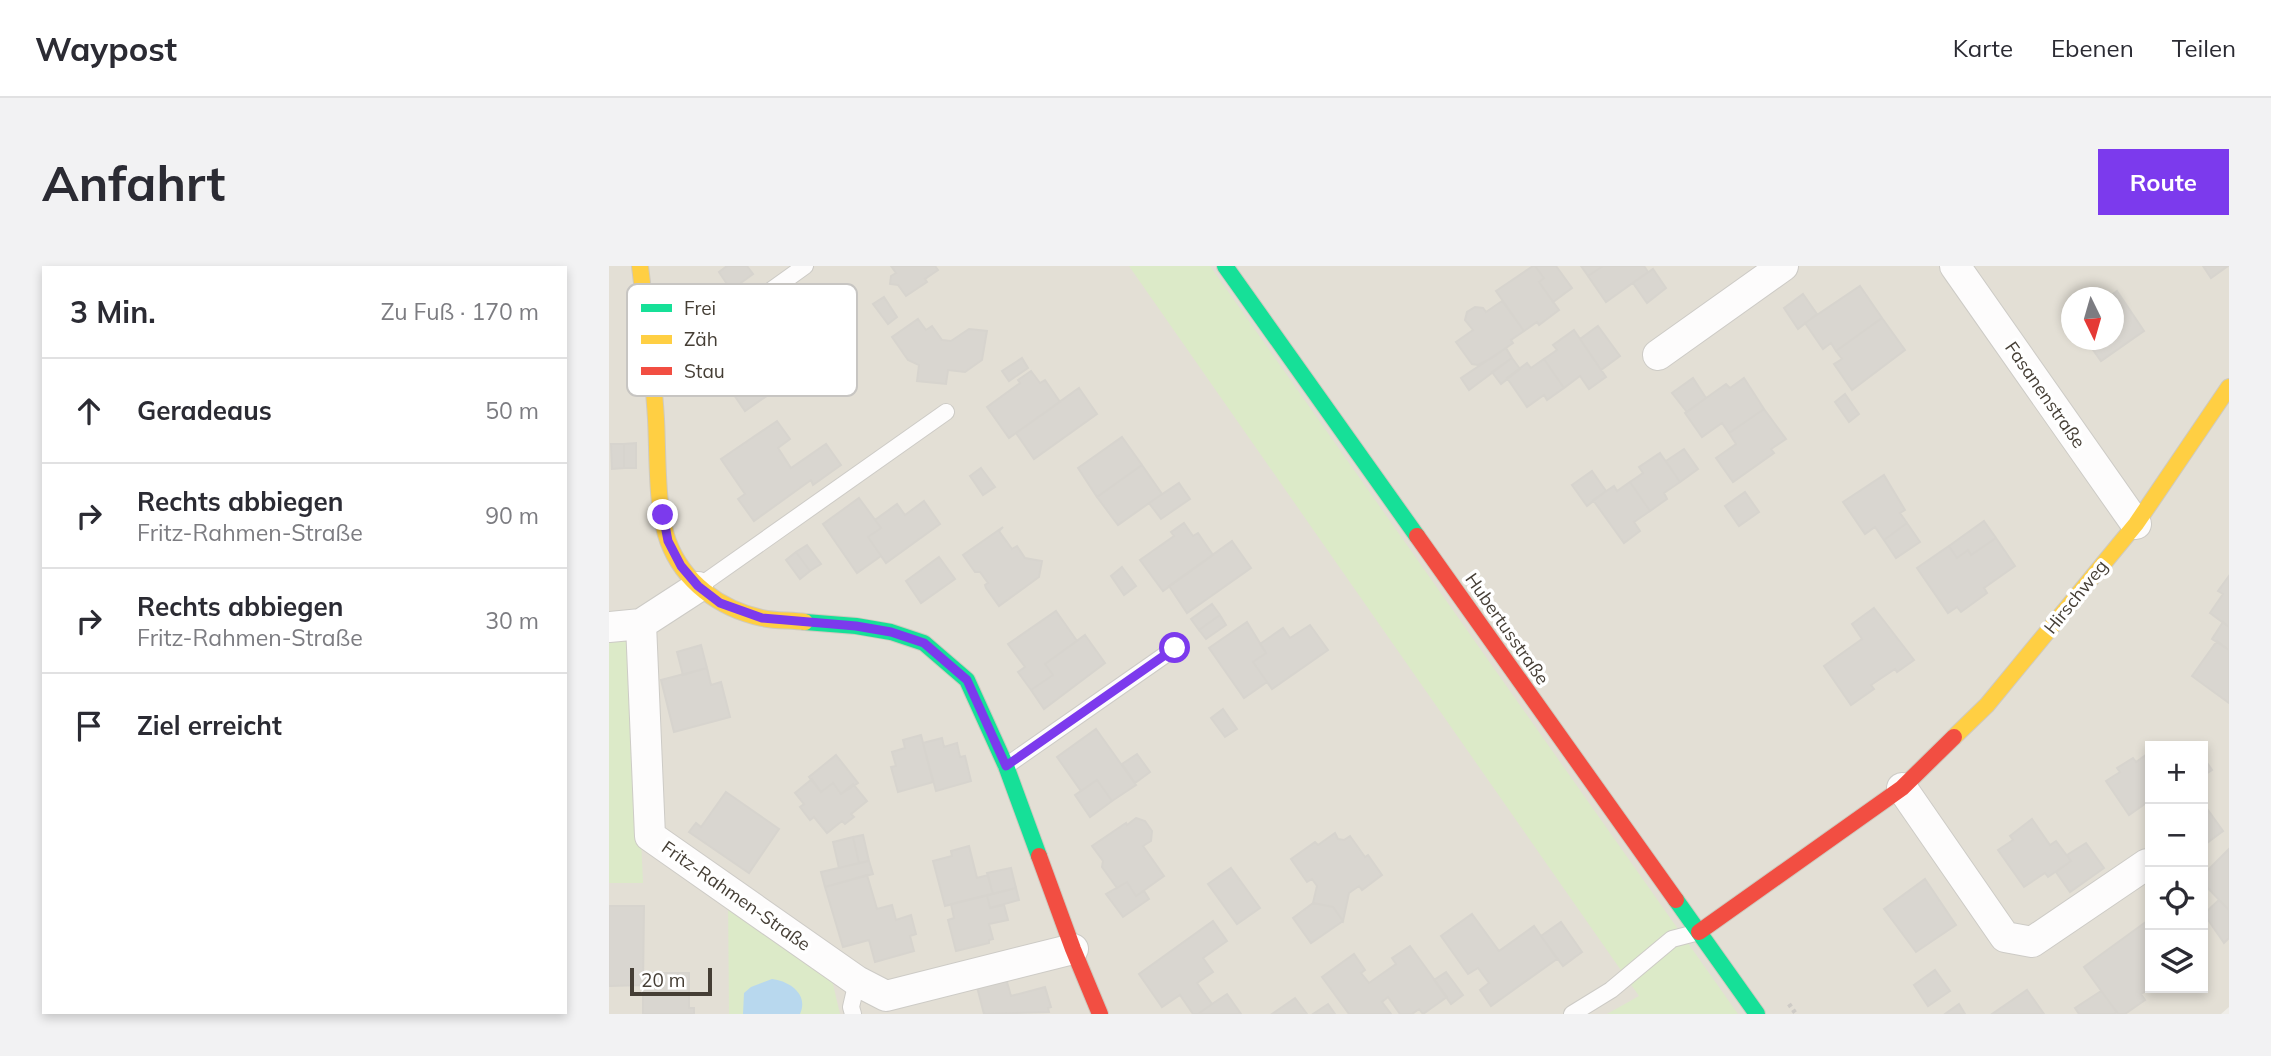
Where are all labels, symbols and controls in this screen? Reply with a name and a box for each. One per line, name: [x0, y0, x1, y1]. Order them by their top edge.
text: Waypost: [35, 28, 177, 69]
text: Karte: [1953, 33, 2013, 63]
text: Ebenen: [2051, 33, 2134, 63]
text: Teilen: [2172, 33, 2236, 63]
button: Route: [2098, 149, 2229, 215]
text: Anfahrt: [42, 152, 225, 213]
legend: [627, 284, 857, 396]
north arrow: [2061, 287, 2124, 350]
text: 3 Min.: [70, 293, 156, 331]
text: Frei: [684, 296, 716, 320]
text: Zu Fuß · 170 m: [381, 297, 539, 326]
text: Zäh: [684, 327, 718, 351]
street label: Fasanenstraße: [2000, 337, 2091, 452]
text: Stau: [684, 359, 725, 383]
icon: ahead: [70, 392, 108, 430]
text: Geradeaus: [137, 394, 272, 427]
text: 50 m: [485, 396, 539, 425]
text: Rechts abbiegen: [137, 485, 343, 518]
icon: right: [70, 497, 108, 535]
route end: [647, 499, 678, 530]
text: 90 m: [485, 501, 539, 530]
text: Fritz-Rahmen-Straße: [137, 518, 363, 547]
street label: Hirschweg: [2039, 555, 2113, 638]
street label: Hubertusstraße: [1460, 568, 1554, 689]
text: Rechts abbiegen: [137, 590, 343, 623]
icon: right: [70, 602, 108, 640]
text: 30 m: [485, 606, 539, 635]
text: Fritz-Rahmen-Straße: [137, 623, 363, 652]
route start: [1159, 632, 1190, 663]
icon: arrive: [70, 707, 108, 745]
text: Ziel erreicht: [137, 709, 282, 742]
map controls: [2145, 741, 2208, 993]
button: +: [2145, 741, 2208, 804]
button: −: [2145, 804, 2208, 867]
street label: Fritz-Rahmen-Straße: [657, 836, 815, 956]
button: locate: [2145, 867, 2208, 930]
button: layers: [2145, 930, 2208, 993]
scale bar: [630, 965, 712, 997]
text: 20 m: [641, 968, 685, 992]

